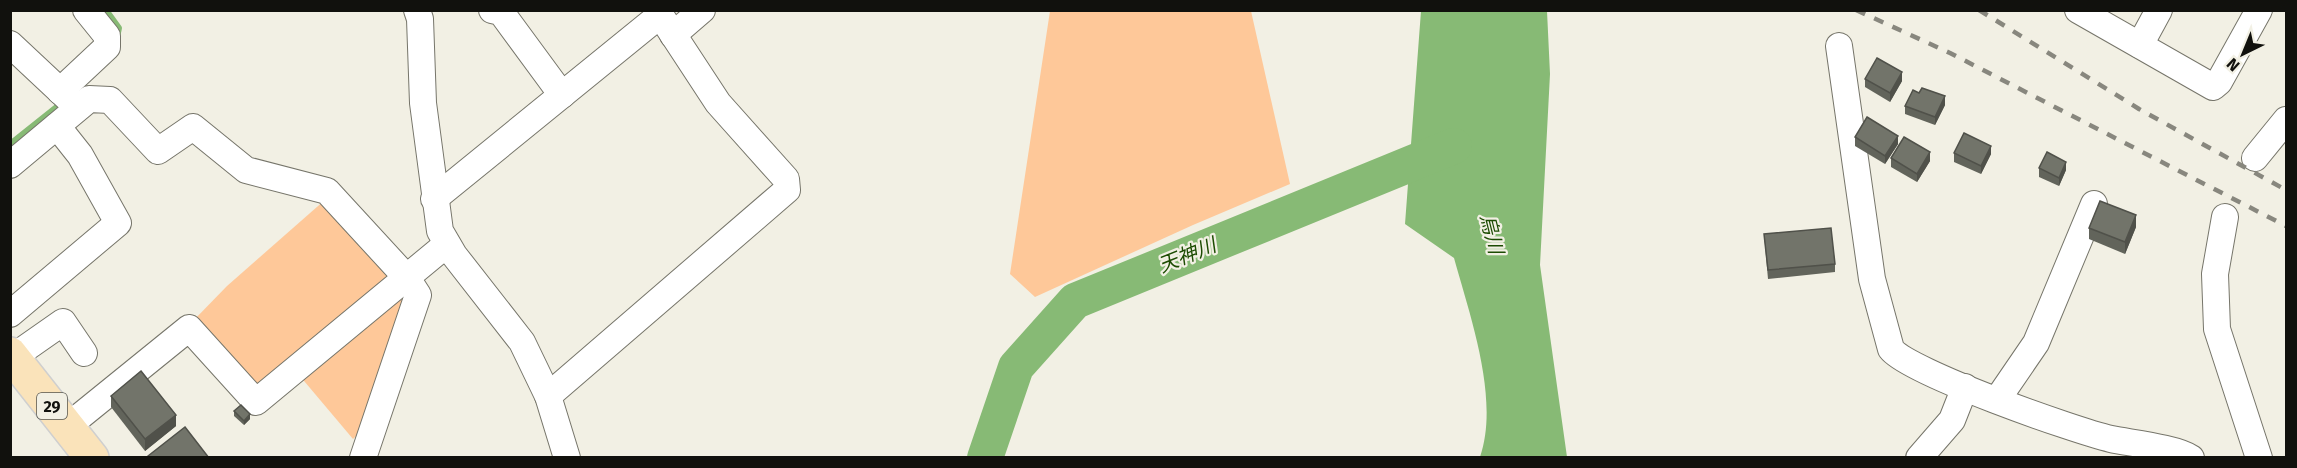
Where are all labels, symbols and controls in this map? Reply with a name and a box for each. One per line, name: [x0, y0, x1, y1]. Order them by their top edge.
north arrow: [2213, 24, 2273, 84]
text: N: [2223, 54, 2243, 75]
water label: 烏川: [1476, 212, 1509, 258]
water label: 天神川: [1155, 232, 1221, 277]
road number: 29: [37, 393, 67, 419]

